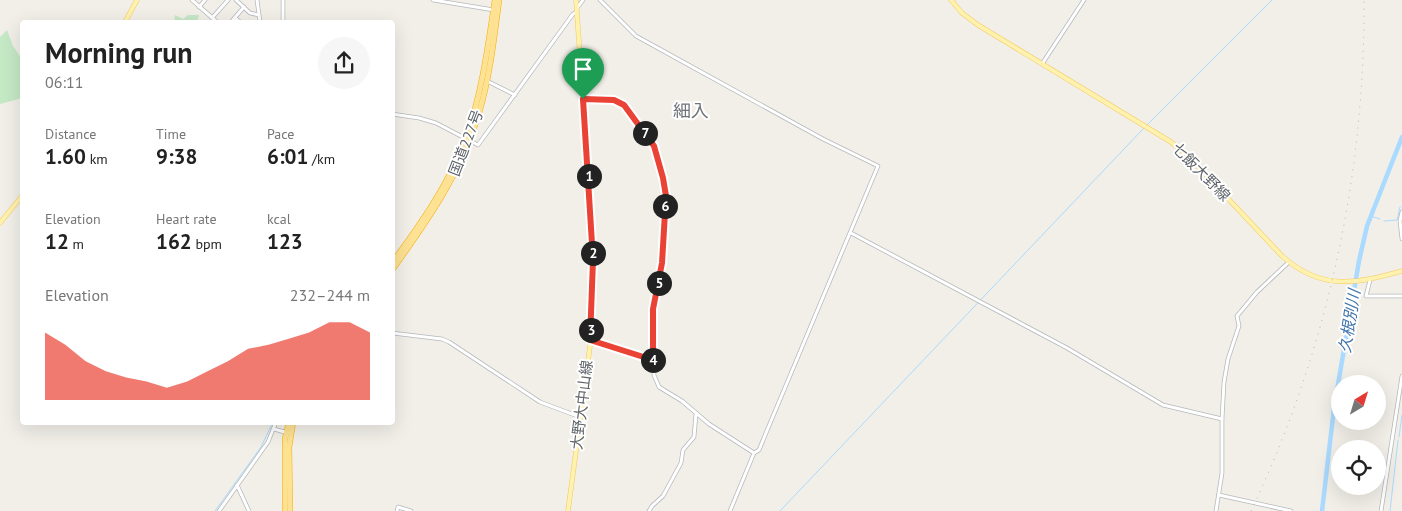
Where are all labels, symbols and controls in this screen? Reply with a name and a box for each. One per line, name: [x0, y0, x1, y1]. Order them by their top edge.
text: Morning run: [45, 34, 193, 71]
button: share: [318, 37, 370, 89]
pin: [562, 48, 604, 99]
icon: arrive: [569, 55, 597, 83]
text: 06:11: [45, 72, 83, 92]
district label: 細入: [673, 99, 709, 122]
street label: 国道227号: [444, 107, 487, 179]
pin: 7: [632, 120, 658, 146]
text: 7: [642, 124, 649, 142]
text: Distance: [45, 125, 96, 143]
text: Time: [156, 125, 186, 143]
text: Pace: [267, 125, 294, 143]
street label: 七飯大野線: [1168, 138, 1235, 205]
text: 1.60: [45, 143, 86, 170]
text: 9:38: [156, 143, 197, 170]
text: 6:01: [267, 143, 308, 170]
text: km: [86, 150, 108, 168]
text: /km: [308, 150, 335, 168]
pin: 1: [576, 164, 602, 188]
text: 1: [586, 167, 593, 185]
pin: 6: [652, 194, 678, 218]
text: 6: [662, 197, 669, 215]
text: Elevation: [45, 210, 101, 228]
text: Heart rate: [156, 210, 217, 228]
text: kcal: [267, 210, 291, 228]
text: 12: [45, 228, 69, 255]
text: 162: [156, 228, 192, 255]
text: 123: [267, 228, 303, 255]
text: m: [69, 235, 84, 253]
text: bpm: [192, 235, 222, 253]
pin: 2: [580, 240, 606, 266]
text: 2: [590, 244, 597, 262]
pin: 5: [646, 270, 672, 296]
text: 5: [656, 274, 663, 292]
text: Elevation: [45, 285, 109, 305]
text: 232–244 m: [290, 285, 370, 305]
water label: 久根別川: [1334, 286, 1364, 354]
pin: 3: [578, 318, 604, 342]
text: 3: [588, 321, 595, 339]
pin: 4: [640, 348, 666, 372]
text: 4: [650, 351, 657, 369]
street label: 大野大中山線: [567, 359, 596, 451]
north arrow: [1331, 375, 1386, 430]
map controls: [1331, 375, 1386, 495]
button: locate: [1331, 440, 1386, 495]

